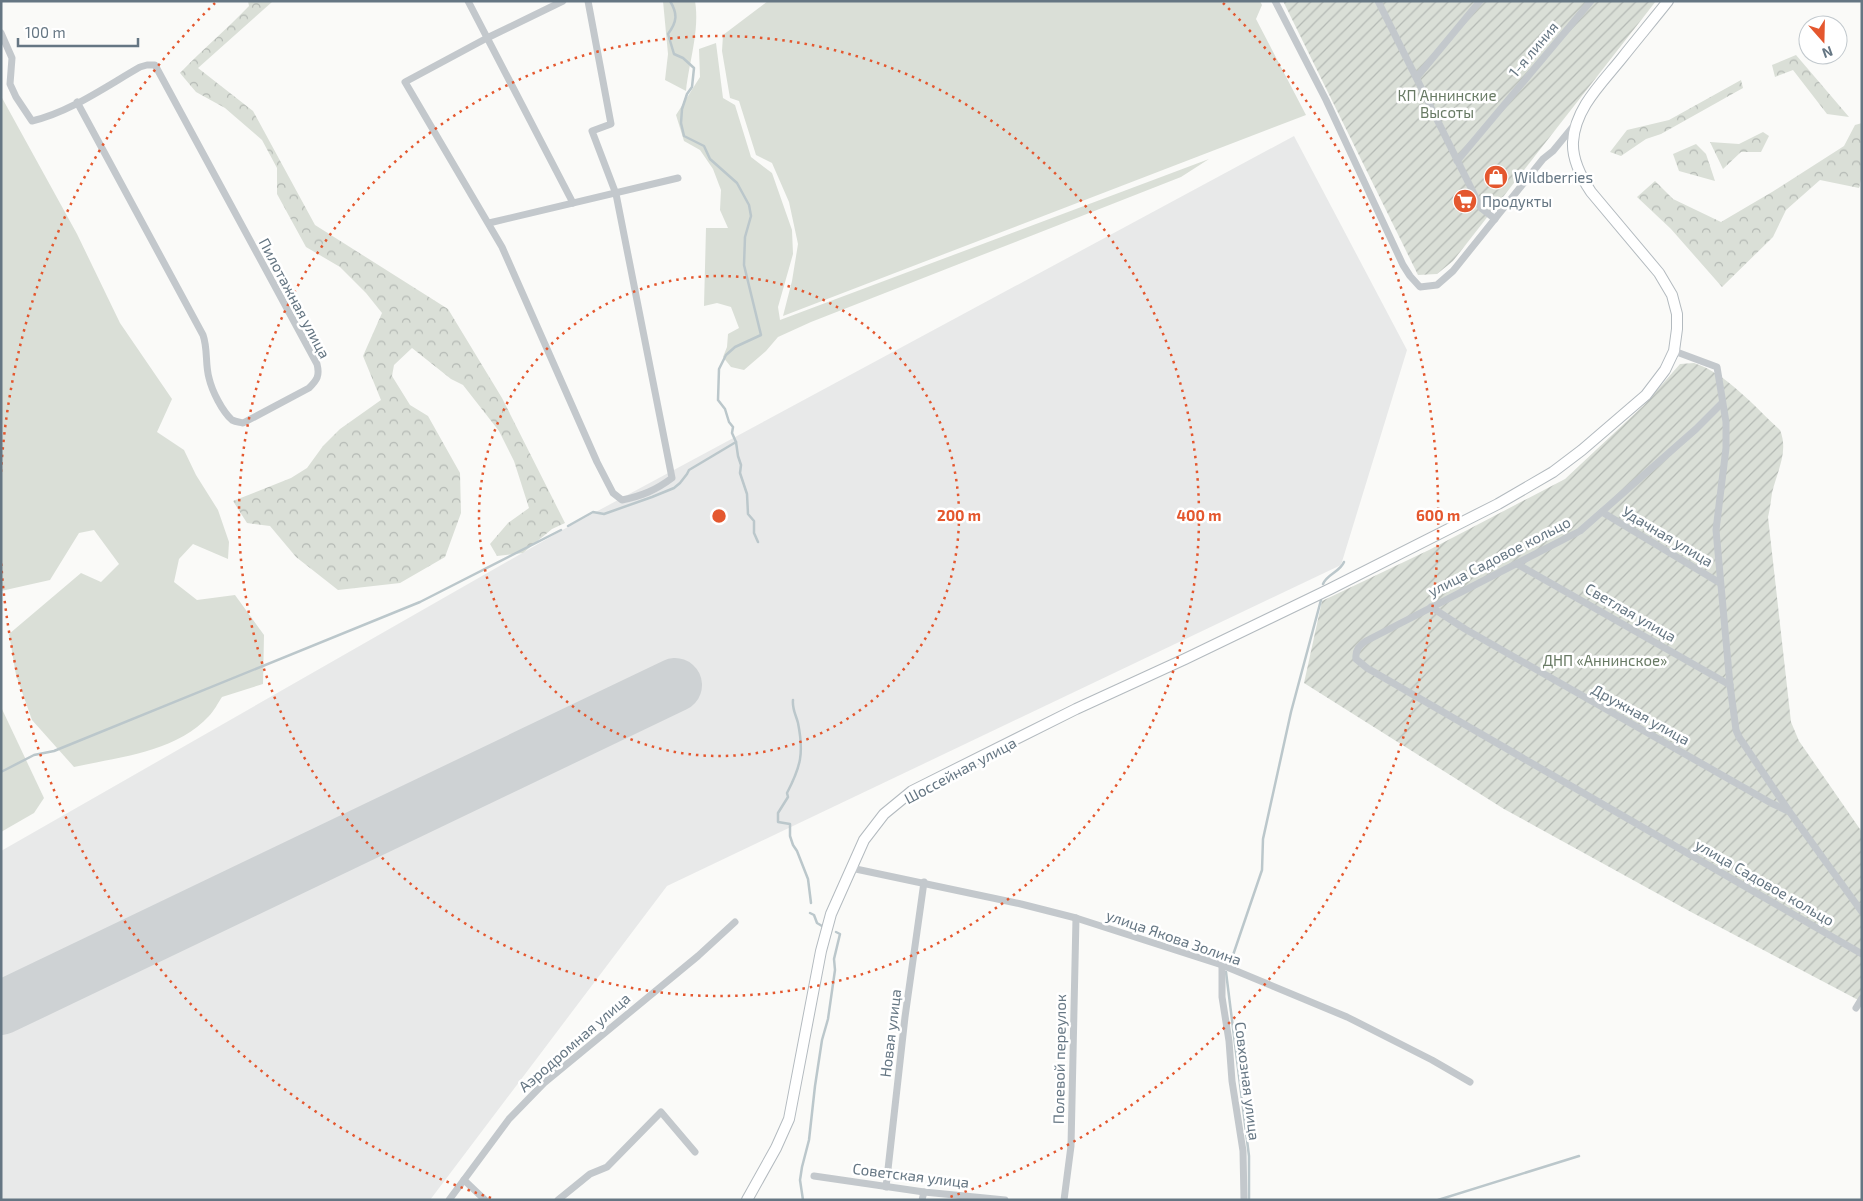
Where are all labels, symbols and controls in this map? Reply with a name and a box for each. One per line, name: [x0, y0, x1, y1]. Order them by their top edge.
scale bar: [18, 15, 138, 47]
north arrow: [1798, 15, 1848, 65]
street label: 1-я линия: [1505, 18, 1561, 80]
text: 100 m: [25, 23, 66, 41]
text: N: [1820, 43, 1835, 62]
park label: КП Аннинские Высоты: [1397, 86, 1497, 121]
shop icon: Wildberries: [1483, 164, 1509, 190]
place label: Wildberries: [1514, 168, 1593, 186]
supermarket icon: Продукты: [1452, 188, 1478, 214]
place label: Продукты: [1482, 192, 1552, 211]
street label: Пилотажная улица: [255, 235, 334, 362]
street label: Удачная улица: [1619, 502, 1717, 571]
text: 200 m: [937, 506, 981, 524]
text: 400 m: [1177, 506, 1221, 524]
text: 600 m: [1416, 506, 1460, 524]
centre of rings: [710, 507, 728, 525]
street label: улица Садовое кольцо: [1425, 512, 1574, 601]
street label: Светлая улица: [1582, 579, 1680, 646]
park label: ДНП «Аннинское»: [1543, 651, 1667, 669]
street label: Дружная улица: [1588, 680, 1693, 749]
street label: Шоссейная улица: [901, 733, 1020, 808]
street label: улица Садовое кольцо: [1692, 835, 1838, 930]
street label: улица Якова Золина: [1104, 905, 1244, 970]
street label: Новая улица: [876, 988, 905, 1078]
street label: Аэродромная улица: [515, 989, 634, 1096]
street label: Полевой переулок: [1049, 994, 1070, 1124]
street label: Совхозная улица: [1231, 1021, 1264, 1141]
street label: Советская улица: [852, 1159, 970, 1192]

